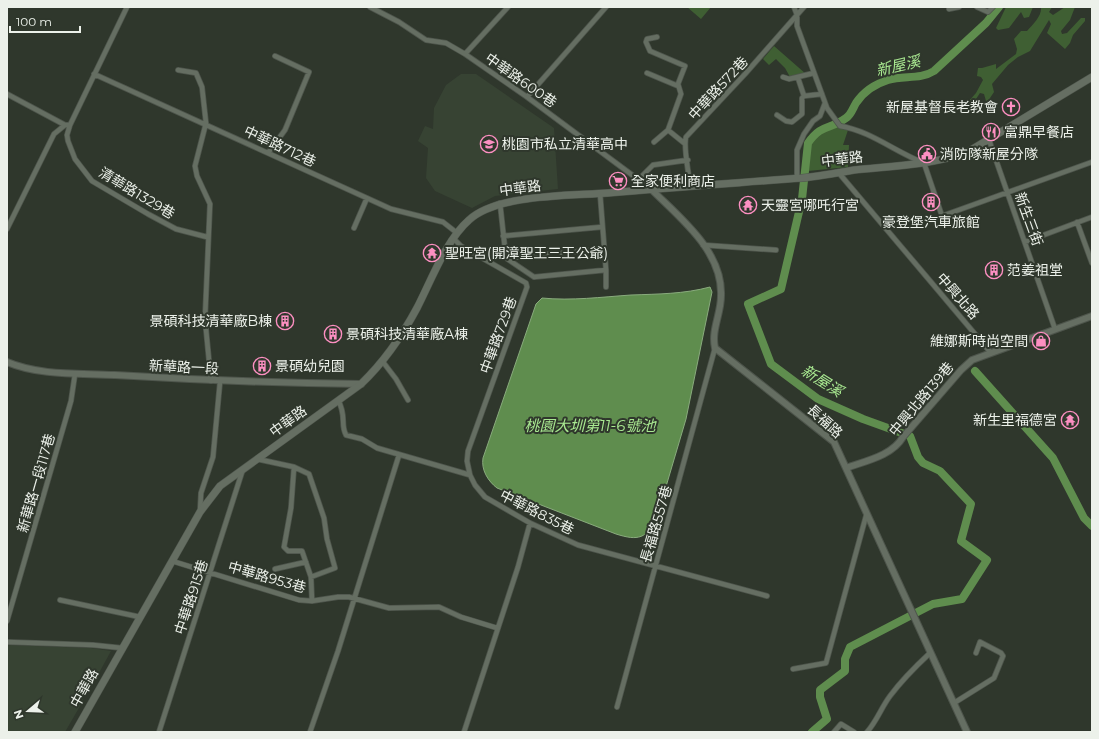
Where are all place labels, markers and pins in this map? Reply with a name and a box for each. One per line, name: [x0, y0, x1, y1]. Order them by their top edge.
church icon: 新屋基督長老教會: [1001, 97, 1021, 117]
place label: 新屋基督長老教會: [886, 98, 998, 116]
restaurant icon: 富鼎早餐店: [981, 122, 1001, 142]
place label: 富鼎早餐店: [1004, 123, 1074, 141]
school or university icon: 桃園市私立清華高中: [479, 134, 499, 154]
place label: 桃園市私立清華高中: [502, 135, 628, 153]
public building icon: 消防隊新屋分隊: [917, 144, 937, 164]
place label: 消防隊新屋分隊: [940, 145, 1038, 163]
supermarket icon: 全家便利商店: [608, 171, 628, 191]
place label: 全家便利商店: [631, 172, 715, 190]
building icon: 豪登堡汽車旅館: [921, 192, 941, 212]
temple icon: 天靈宮哪吒行宮: [738, 195, 758, 215]
place label: 天靈宮哪吒行宮: [761, 196, 859, 214]
place label: 豪登堡汽車旅館: [882, 213, 980, 231]
temple icon: 聖旺宮(開漳聖王三王公爺): [422, 243, 442, 263]
place label: 聖旺宮(開漳聖王三王公爺): [445, 244, 608, 262]
building icon: 范姜祖堂: [984, 260, 1004, 280]
place label: 范姜祖堂: [1007, 261, 1063, 279]
building icon: 景碩科技清華廠B棟: [275, 311, 295, 331]
place label: 景碩科技清華廠B棟: [149, 312, 272, 330]
building icon: 景碩科技清華廠A棟: [323, 324, 343, 344]
place label: 景碩科技清華廠A棟: [346, 325, 468, 343]
shop icon: 維娜斯時尚空間: [1031, 331, 1051, 351]
place label: 維娜斯時尚空間: [930, 332, 1028, 350]
building icon: 景碩幼兒園: [252, 356, 272, 376]
place label: 景碩幼兒園: [275, 357, 345, 375]
temple icon: 新生里福德宮: [1060, 410, 1080, 430]
place label: 新生里福德宮: [973, 411, 1057, 429]

